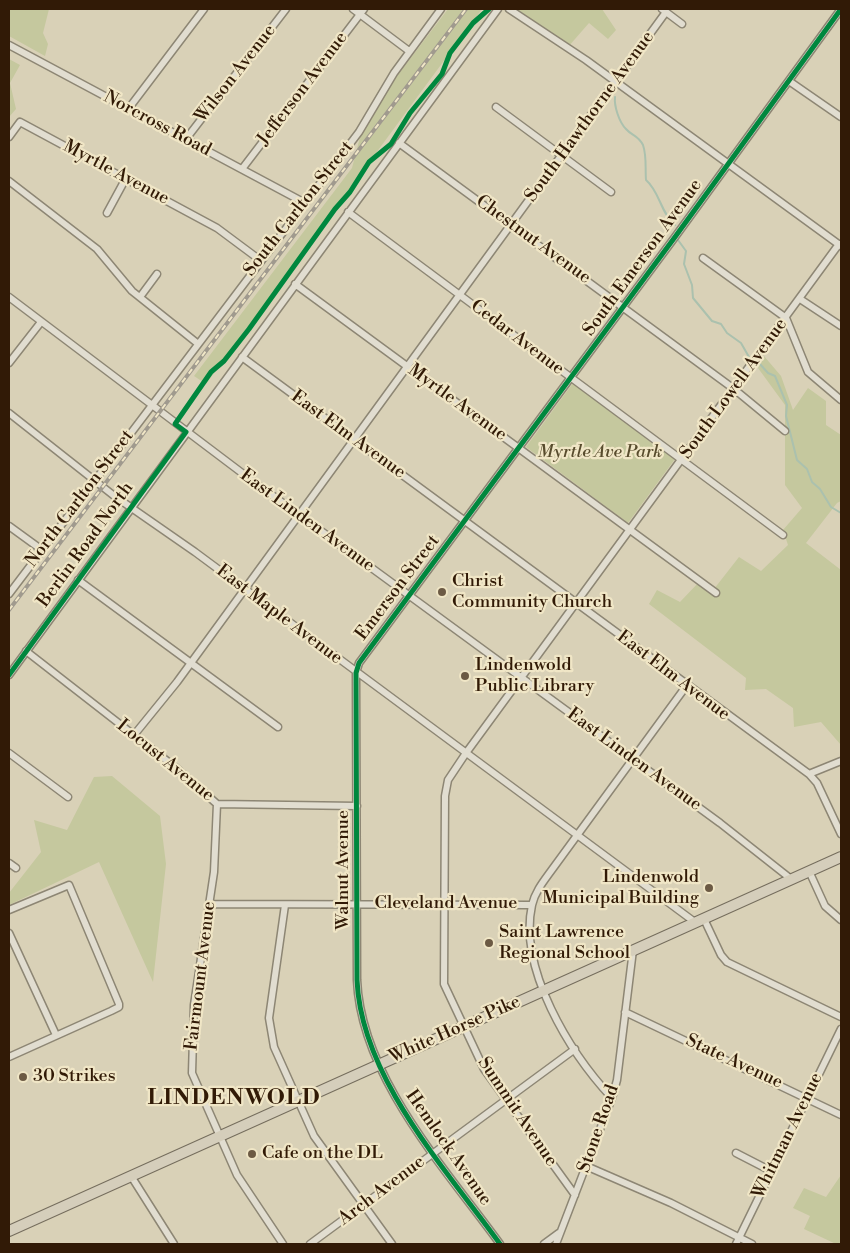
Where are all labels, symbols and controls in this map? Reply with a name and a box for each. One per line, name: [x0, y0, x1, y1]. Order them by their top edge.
street label: Wilson Avenue: [191, 21, 281, 127]
street label: South Hawthorne Avenue: [521, 27, 659, 207]
street label: Jefferson Avenue: [253, 28, 353, 150]
street label: Norcross Road: [99, 87, 215, 161]
street label: Myrtle Avenue: [59, 136, 173, 210]
street label: South Carlton Street: [240, 137, 358, 281]
street label: South Emerson Avenue: [579, 175, 707, 341]
street label: Chestnut Avenue: [471, 191, 595, 289]
street label: Cedar Avenue: [466, 296, 568, 380]
street label: South Lowell Avenue: [676, 314, 792, 464]
street label: Myrtle Avenue: [403, 360, 511, 446]
street label: East Elm Avenue: [287, 386, 409, 484]
street label: North Carlton Street: [21, 426, 139, 572]
park label: Myrtle Ave Park: [538, 442, 662, 464]
street label: East Linden Avenue: [235, 465, 379, 577]
street label: Berlin Road North: [33, 478, 139, 612]
street label: Emerson Street: [351, 531, 445, 645]
street label: East Maple Avenue: [212, 560, 346, 670]
place label: Christ Community Church: [452, 571, 612, 614]
marker: Christ Community Church: [436, 586, 448, 598]
street label: East Elm Avenue: [612, 626, 734, 726]
place label: Lindenwold Public Library: [475, 655, 594, 698]
marker: Lindenwold Public Library: [459, 670, 471, 682]
street label: East Linden Avenue: [562, 704, 706, 816]
street label: Locust Avenue: [112, 715, 218, 807]
street label: Walnut Avenue: [333, 810, 355, 930]
place label: Lindenwold Municipal Building: [542, 867, 699, 910]
marker: Lindenwold Municipal Building: [703, 882, 715, 894]
street label: Cleveland Avenue: [375, 893, 517, 915]
street label: Fairmount Avenue: [181, 900, 221, 1052]
place label: Saint Lawrence Regional School: [499, 922, 630, 964]
marker: Saint Lawrence Regional School: [483, 937, 495, 949]
street label: White Horse Pike: [386, 991, 524, 1069]
street label: State Avenue: [682, 1030, 786, 1094]
street label: Summit Avenue: [472, 1053, 562, 1171]
place label: 30 Strikes: [33, 1066, 116, 1088]
street label: Whitman Avenue: [748, 1069, 828, 1203]
marker: 30 Strikes: [17, 1071, 29, 1083]
street label: Stone Road: [574, 1082, 624, 1176]
district label: LINDENWOLD: [146, 1086, 322, 1112]
street label: Hemlock Avenue: [400, 1086, 496, 1210]
place label: Cafe on the DL: [262, 1143, 383, 1165]
marker: Cafe on the DL: [246, 1148, 258, 1160]
street label: Arch Avenue: [335, 1151, 429, 1231]

